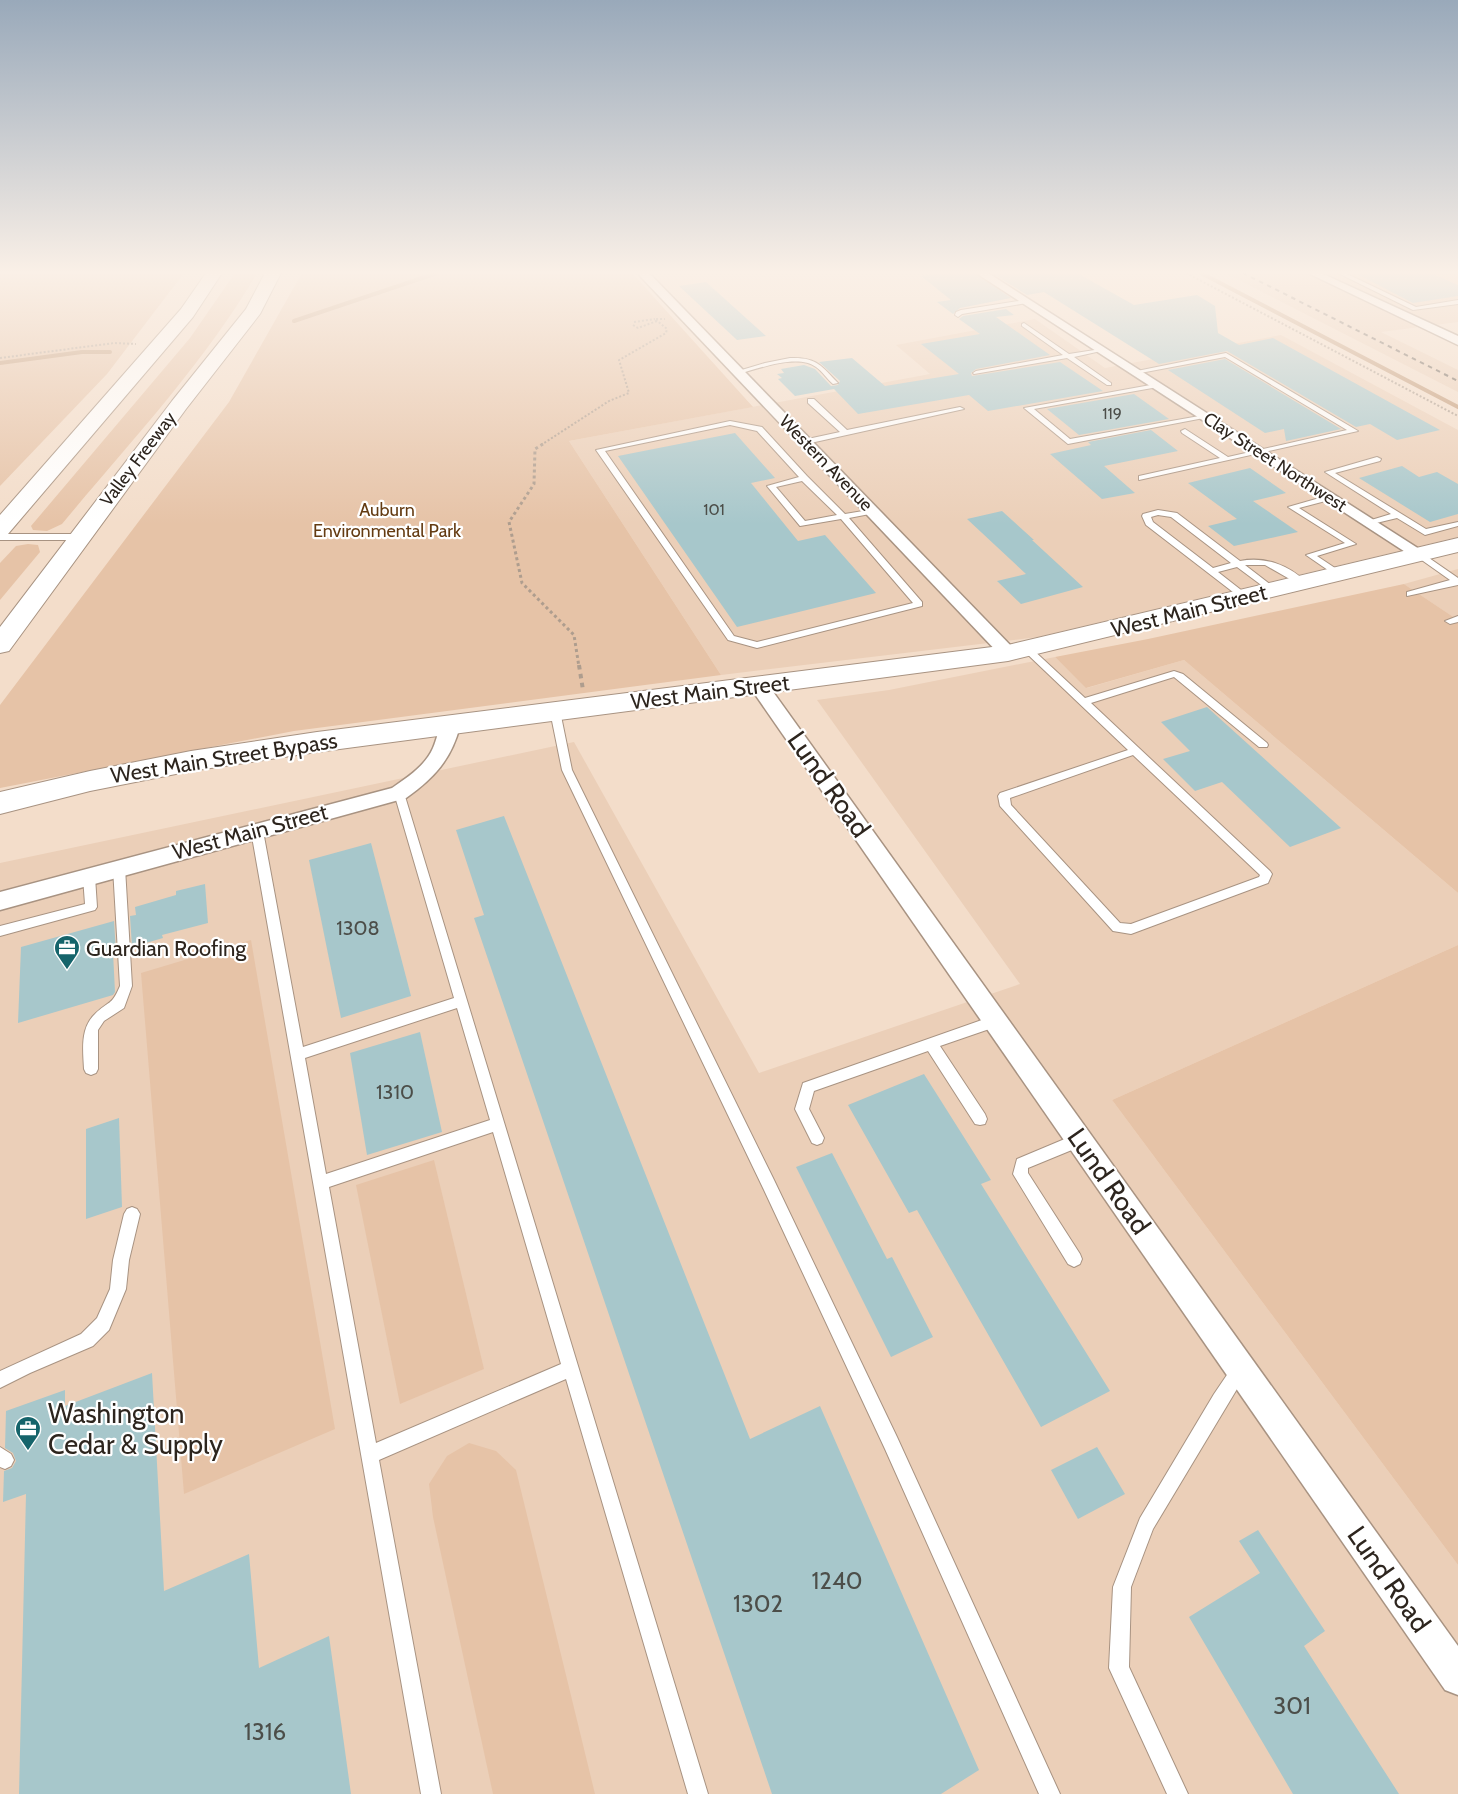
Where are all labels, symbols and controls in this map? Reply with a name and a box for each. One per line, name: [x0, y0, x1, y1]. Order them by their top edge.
house number: 119: [1102, 404, 1122, 423]
street label: Valley Freeway: [95, 407, 181, 511]
street label: Clay Street Northwest: [1199, 407, 1351, 517]
street label: Western Avenue: [775, 410, 877, 516]
park label: Auburn Environmental Park: [313, 499, 462, 542]
house number: 101: [703, 500, 725, 519]
street label: West Main Street: [1108, 578, 1270, 643]
street label: West Main Street: [629, 669, 791, 715]
street label: Lund Road: [780, 724, 878, 844]
street label: West Main Street Bypass: [109, 727, 339, 789]
street label: West Main Street: [170, 798, 331, 866]
house number: 1308: [336, 916, 380, 940]
office icon: Guardian Roofing: [52, 933, 82, 971]
place label: Guardian Roofing: [86, 935, 247, 962]
house number: 1310: [376, 1080, 414, 1104]
street label: Lund Road: [1060, 1121, 1158, 1241]
place label: Washington Cedar & Supply: [48, 1397, 223, 1461]
office icon: Washington Cedar & Supply: [13, 1414, 43, 1452]
street label: Lund Road: [1340, 1519, 1438, 1639]
house number: 1240: [811, 1566, 863, 1595]
house number: 1302: [733, 1589, 783, 1618]
house number: 301: [1273, 1691, 1311, 1720]
house number: 1316: [244, 1717, 286, 1746]

